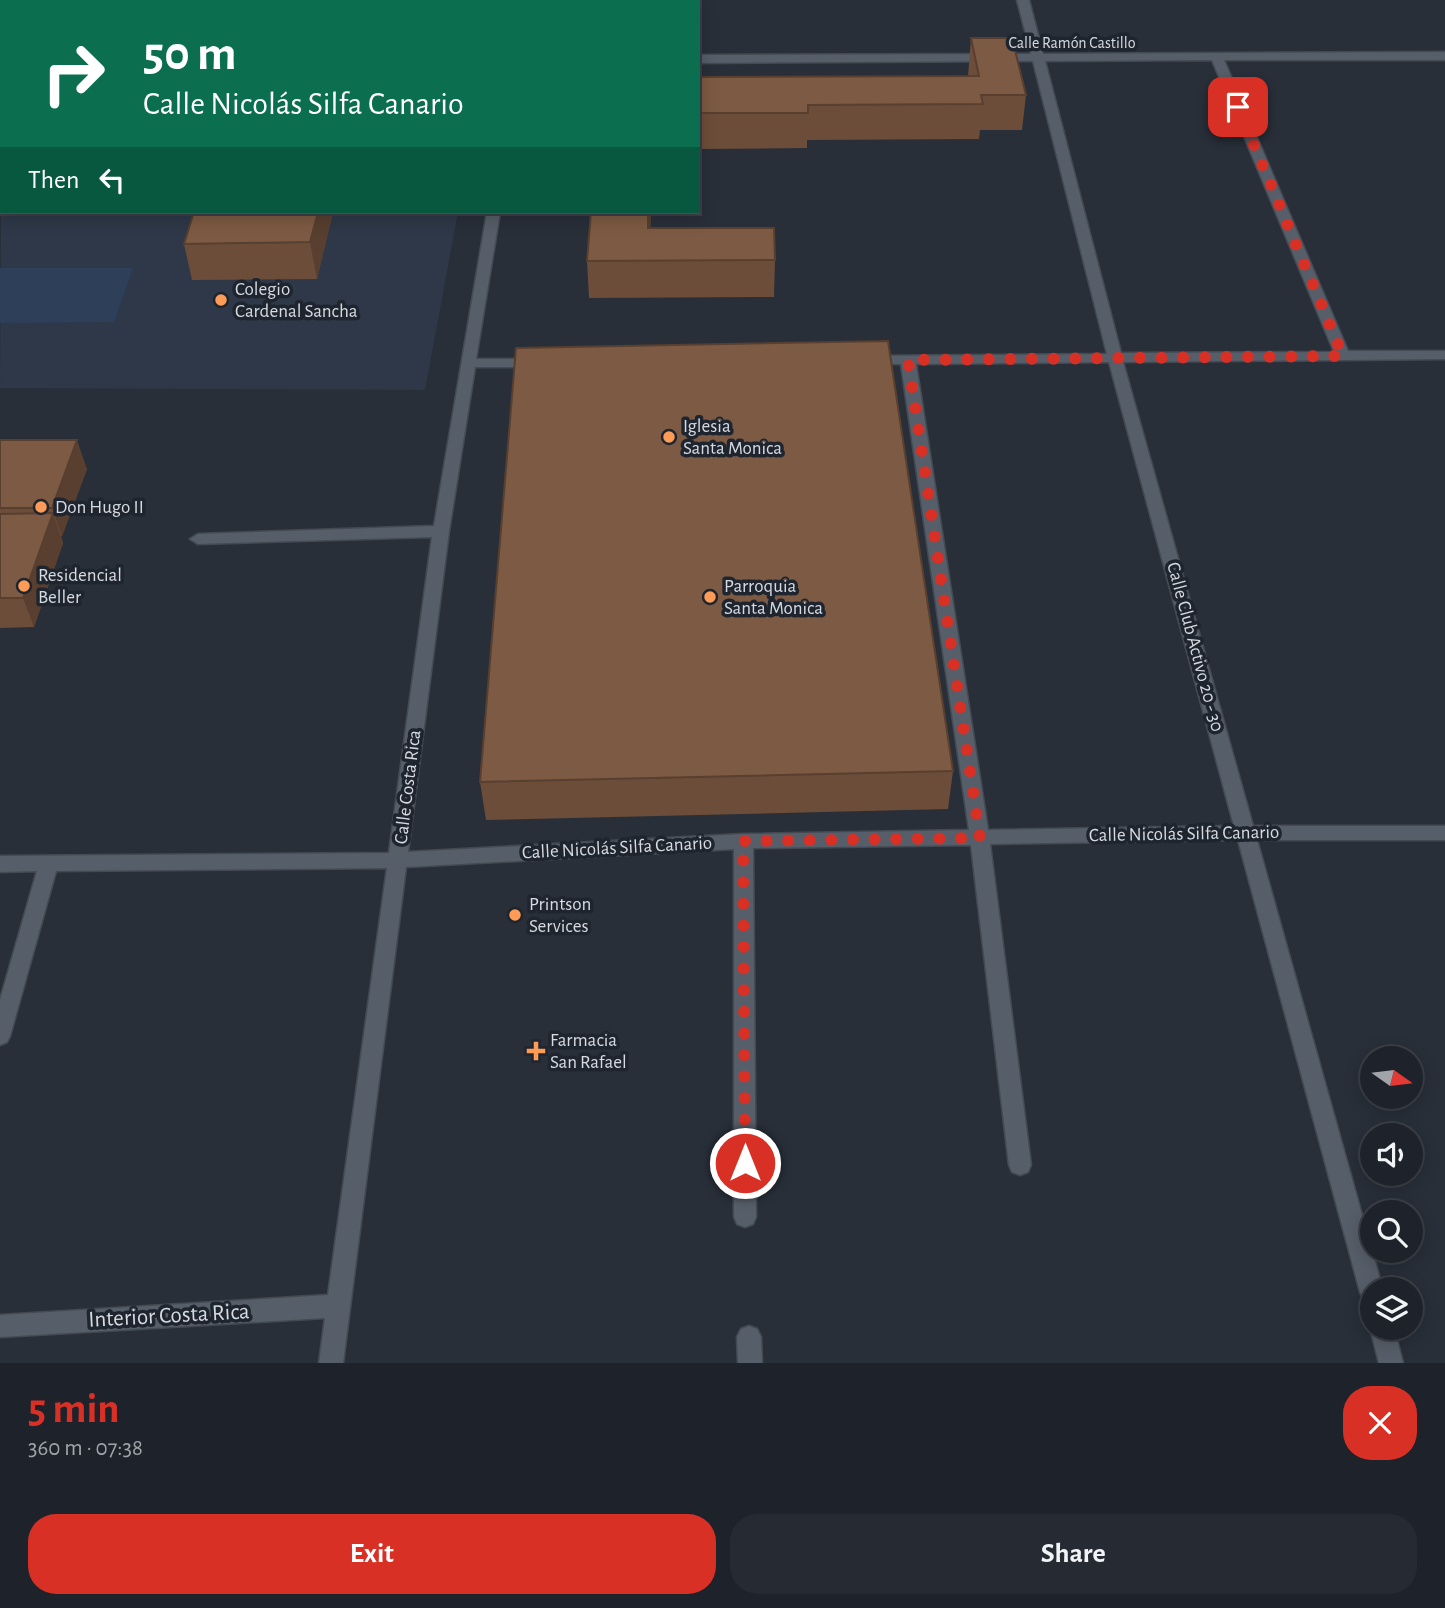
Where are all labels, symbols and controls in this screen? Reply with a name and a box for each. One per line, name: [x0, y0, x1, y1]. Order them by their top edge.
icon: right: [28, 28, 119, 119]
text: 50 m: [143, 30, 237, 79]
street label: Calle Ramón Castillo: [1008, 35, 1136, 51]
pin: [1208, 77, 1268, 137]
text: Calle Nicolás Silfa Canario: [143, 88, 464, 120]
icon: arrive: [1219, 88, 1257, 126]
icon: left: [93, 161, 131, 199]
text: Then: [28, 167, 79, 193]
place label: Colegio Cardenal Sancha: [235, 280, 358, 321]
marker: Colegio Cardenal Sancha: [213, 292, 229, 308]
place label: Iglesia Santa Monica: [683, 417, 782, 458]
marker: Iglesia Santa Monica: [661, 429, 677, 445]
place label: Don Hugo II: [55, 498, 144, 517]
marker: Don Hugo II: [33, 499, 49, 515]
street label: Calle Club Activo 20 - 30: [1163, 560, 1227, 734]
place label: Residencial Beller: [38, 566, 122, 607]
place label: Parroquia Santa Monica: [724, 577, 823, 618]
marker: Residencial Beller: [16, 578, 32, 594]
marker: Parroquia Santa Monica: [702, 589, 718, 605]
street label: Calle Costa Rica: [392, 729, 424, 845]
street label: Calle Nicolás Silfa Canario: [1089, 823, 1279, 845]
street label: Calle Nicolás Silfa Canario: [521, 834, 713, 862]
place label: Printson Services: [529, 895, 591, 936]
marker: Printson Services: [507, 907, 523, 923]
place label: Farmacia San Rafael: [550, 1031, 627, 1072]
marker: Farmacia San Rafael: [528, 1043, 544, 1059]
north arrow: [1360, 1046, 1423, 1110]
map controls: [1360, 1046, 1423, 1340]
button: sound: [1360, 1123, 1423, 1186]
position arrow: [708, 1126, 782, 1200]
button: search: [1360, 1200, 1423, 1263]
button: layers: [1360, 1277, 1423, 1340]
street label: Interior Costa Rica: [88, 1300, 250, 1332]
button: close: [1343, 1386, 1417, 1460]
text: 5 min: [28, 1388, 120, 1430]
text: 360 m · 07:38: [28, 1437, 143, 1460]
button: Exit: [28, 1514, 716, 1594]
button: Share: [730, 1514, 1417, 1594]

